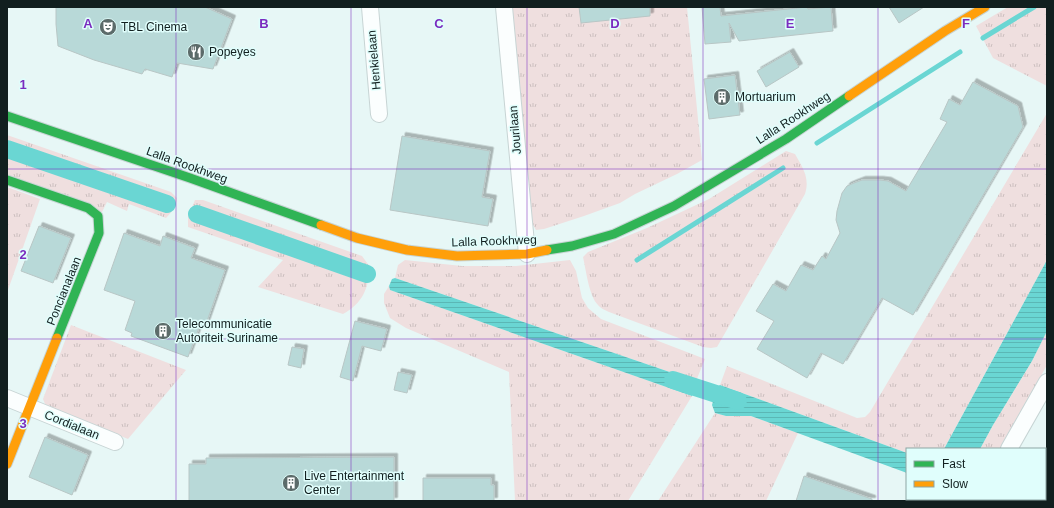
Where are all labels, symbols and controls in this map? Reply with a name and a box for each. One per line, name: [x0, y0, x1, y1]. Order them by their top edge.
text: A: [83, 16, 93, 31]
text: B: [259, 16, 269, 31]
text: C: [434, 16, 444, 31]
text: D: [610, 16, 620, 31]
text: E: [786, 16, 795, 31]
text: F: [962, 16, 970, 31]
theatre icon: TBL Cinema: [98, 17, 118, 37]
place label: TBL Cinema: [121, 20, 188, 34]
street label: Henkielaan: [364, 29, 384, 91]
restaurant icon: Popeyes: [186, 42, 206, 62]
place label: Popeyes: [209, 45, 256, 59]
text: 1: [19, 77, 27, 92]
building icon: Mortuarium: [712, 87, 732, 107]
street label: Lalla Rookhweg: [753, 89, 833, 147]
place label: Mortuarium: [735, 90, 796, 104]
street label: Jourilaan: [506, 105, 524, 155]
street label: Lalla Rookhweg: [144, 144, 230, 186]
street label: Lalla Rookhweg: [451, 233, 537, 249]
text: 2: [19, 247, 27, 262]
street label: Poncianalaan: [44, 255, 84, 327]
place label: Telecommunicatie Autoriteit Suriname: [176, 317, 278, 345]
building icon: Telecommunicatie Autoriteit Suriname: [153, 321, 173, 341]
street label: Cordialaan: [42, 408, 102, 442]
text: 3: [19, 416, 27, 431]
legend: [906, 448, 1046, 500]
text: Fast: [942, 457, 966, 471]
place label: Live Entertainment Center: [304, 469, 405, 497]
building icon: Live Entertainment Center: [281, 473, 301, 493]
text: Slow: [942, 477, 968, 491]

